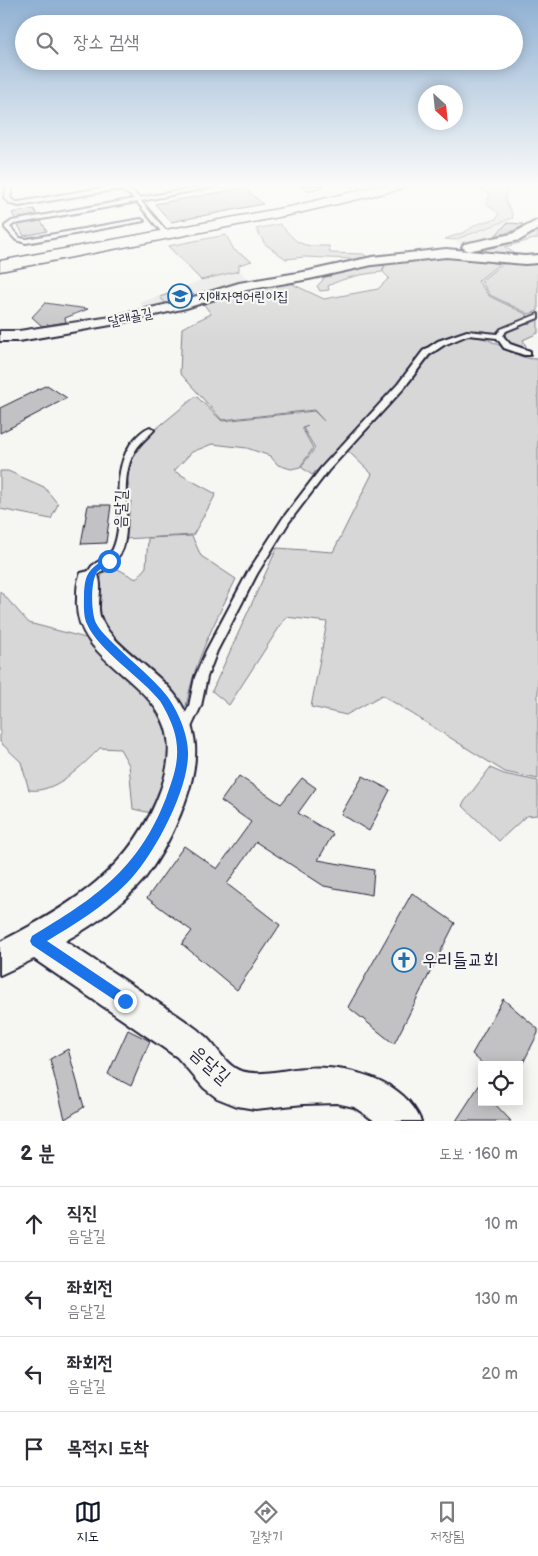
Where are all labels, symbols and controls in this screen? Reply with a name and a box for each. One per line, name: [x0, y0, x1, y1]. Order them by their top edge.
search box: [15, 15, 523, 70]
icon: search: [33, 29, 61, 57]
text: 장소 검색: [73, 31, 139, 54]
north arrow: [418, 85, 463, 130]
school or university icon: 지애자연어린이집: [167, 283, 193, 309]
place label: 지애자연어린이집: [198, 288, 288, 305]
street label: 달래골길: [106, 304, 155, 330]
street label: 음달길: [111, 489, 131, 529]
route start: [98, 550, 121, 573]
church icon: 우리들교회: [391, 947, 417, 973]
place label: 우리들교회: [422, 949, 498, 972]
route end: [114, 990, 137, 1013]
street label: 음달길: [185, 1041, 235, 1089]
map controls: [478, 1061, 523, 1106]
button: locate: [478, 1061, 523, 1106]
text: 2 분: [20, 1141, 55, 1166]
text: 도보 · 160 m: [439, 1145, 518, 1164]
text: 직진: [67, 1202, 98, 1225]
icon: ahead: [20, 1210, 48, 1238]
text: 10 m: [485, 1215, 518, 1234]
text: 음달길: [67, 1227, 106, 1246]
text: 좌회전: [67, 1277, 113, 1300]
icon: left: [20, 1285, 48, 1313]
text: 130 m: [475, 1290, 518, 1309]
text: 음달길: [67, 1302, 106, 1321]
text: 좌회전: [67, 1352, 113, 1375]
icon: left: [20, 1360, 48, 1388]
text: 20 m: [482, 1365, 518, 1384]
text: 음달길: [67, 1377, 106, 1396]
icon: arrive: [20, 1435, 48, 1463]
text: 목적지 도착: [67, 1437, 149, 1460]
tab: 지도: [74, 1498, 102, 1546]
tab: 길찾기: [249, 1498, 283, 1546]
tab: 저장됨: [430, 1498, 464, 1546]

